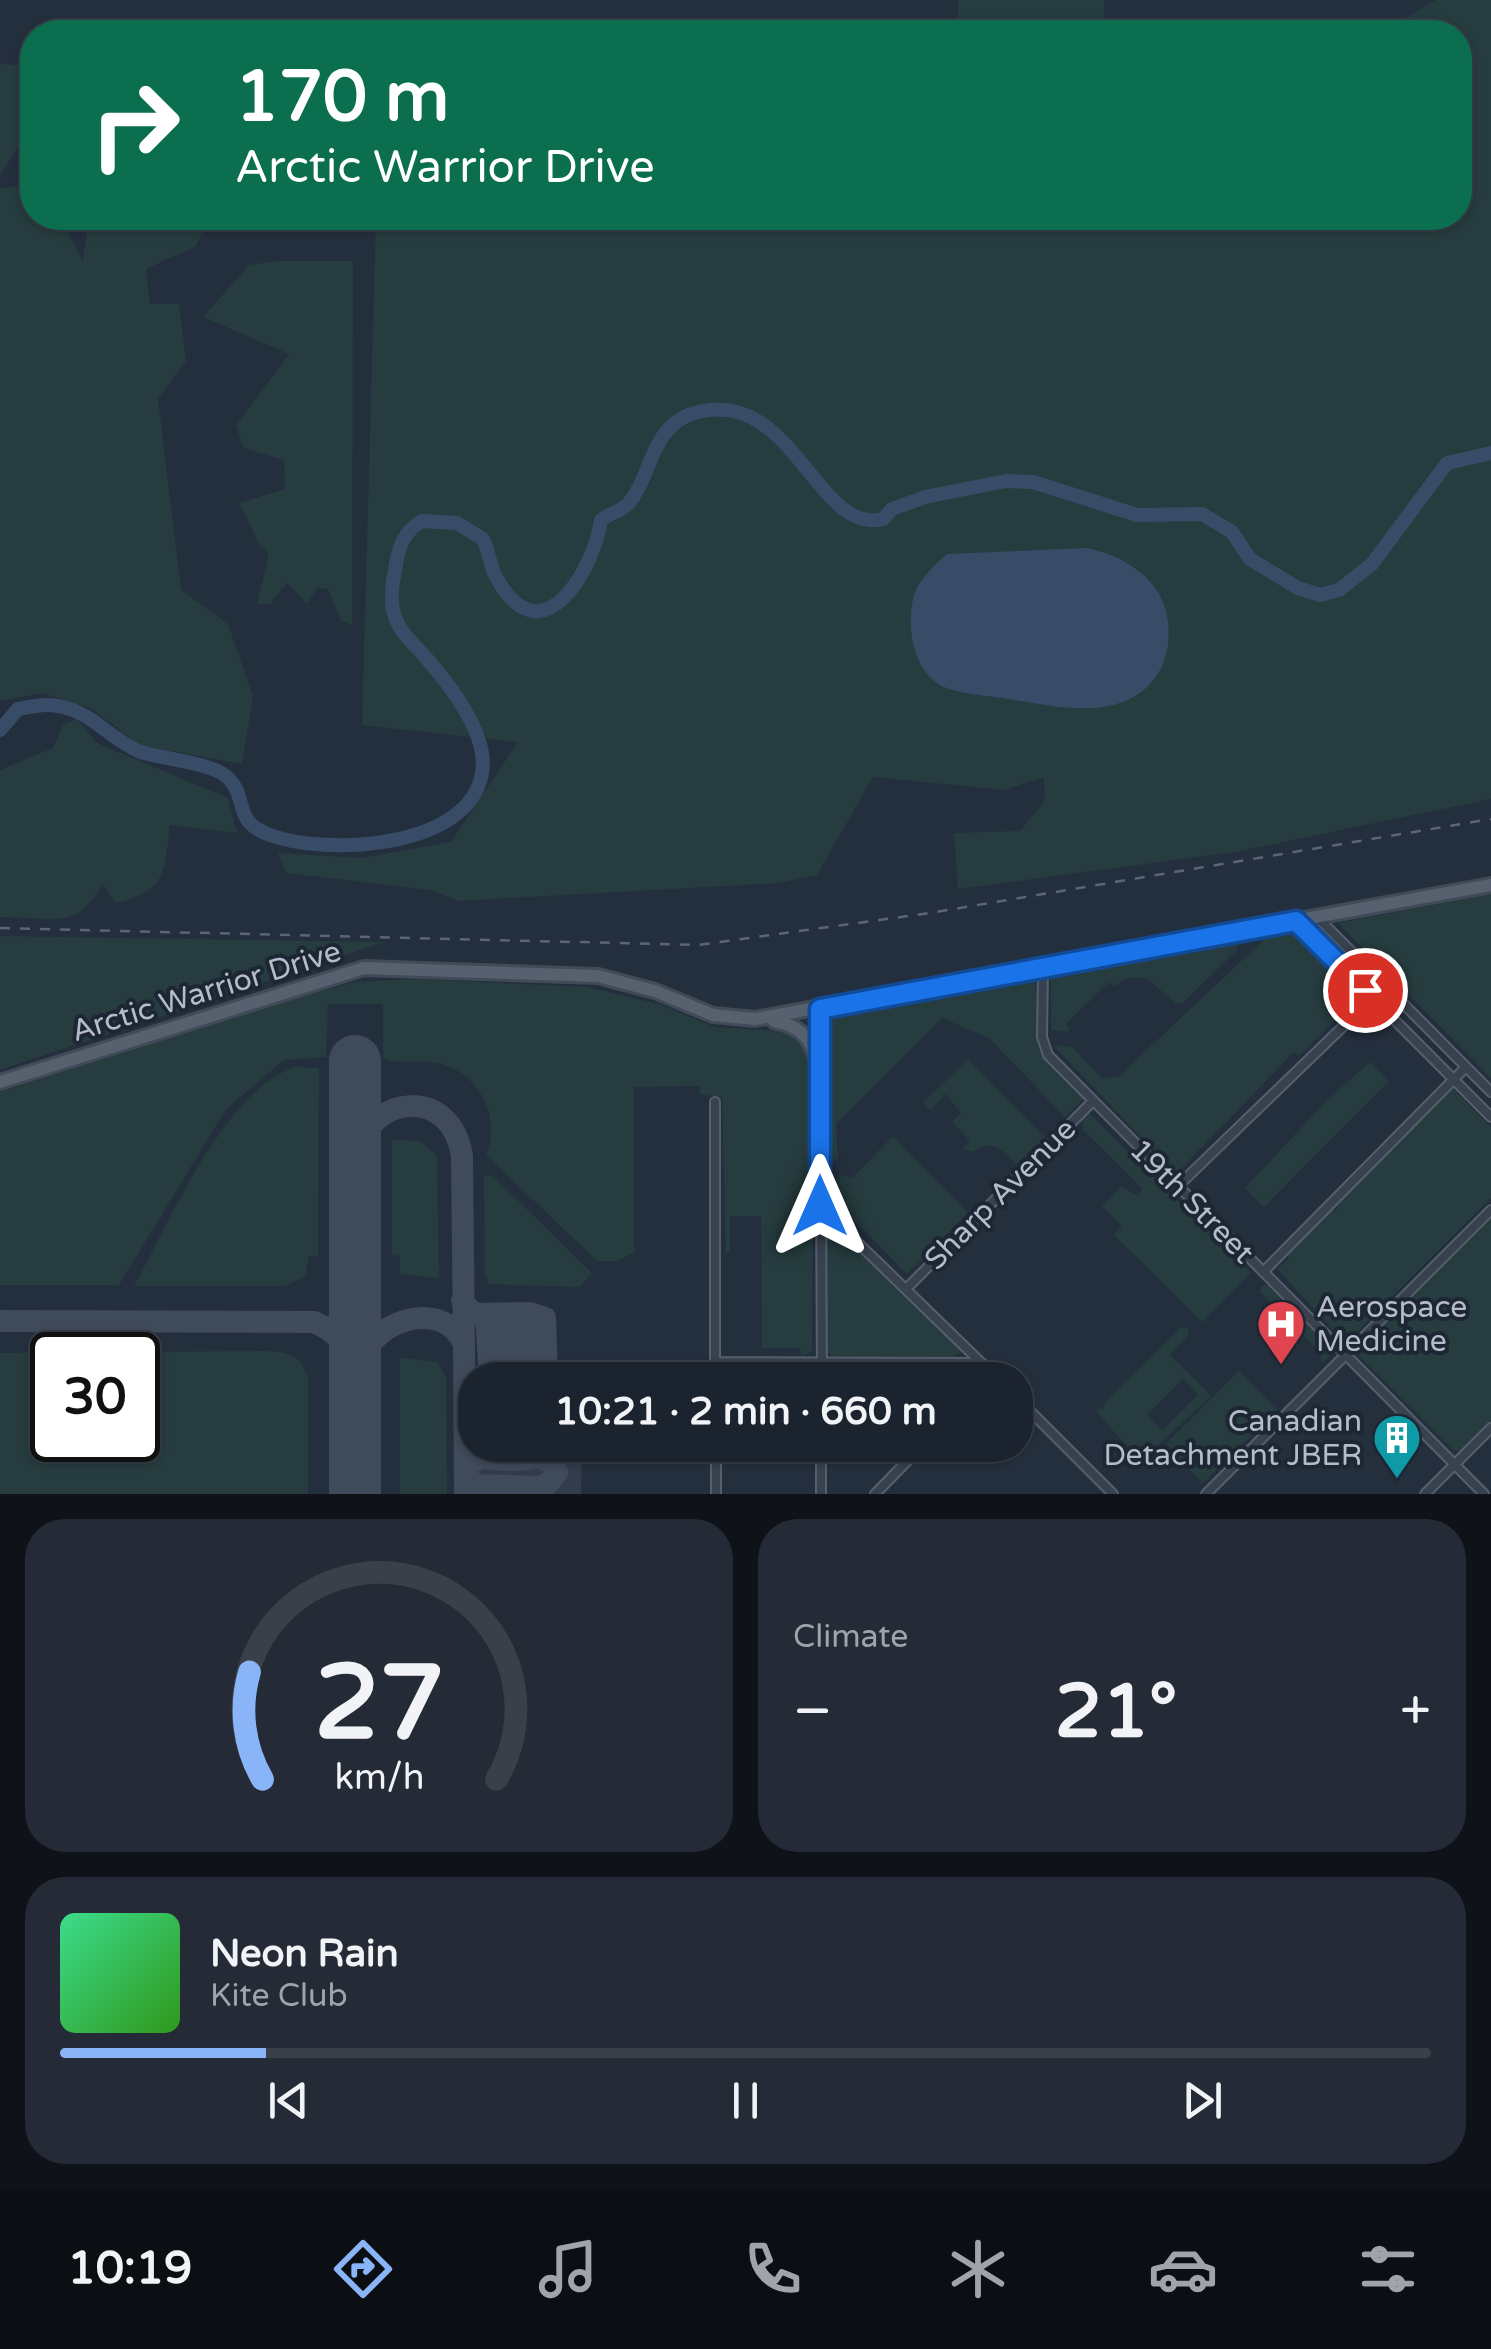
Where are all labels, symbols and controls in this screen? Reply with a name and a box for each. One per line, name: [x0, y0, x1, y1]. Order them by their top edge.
text: 170 m: [235, 56, 449, 140]
icon: right: [70, 60, 200, 190]
text: Arctic Warrior Drive: [235, 141, 655, 195]
street label: Arctic Warrior Drive: [67, 933, 345, 1050]
pin: [1323, 948, 1408, 1033]
icon: arrive: [1338, 963, 1393, 1018]
street label: Sharp Avenue: [917, 1111, 1084, 1278]
street label: 19th Street: [1122, 1131, 1262, 1271]
position arrow: [768, 1154, 872, 1258]
place label: Aerospace Medicine: [1316, 1289, 1467, 1360]
hospital icon: Aerospace Medicine: [1255, 1298, 1307, 1366]
speed limit sign: 30: [30, 1332, 160, 1462]
text: 10:21 · 2 min · 660 m: [554, 1389, 937, 1435]
place label: Canadian Detachment JBER: [1104, 1403, 1362, 1474]
building icon: Canadian Detachment JBER: [1371, 1412, 1423, 1480]
text: Climate: [793, 1618, 908, 1656]
text: 27: [314, 1642, 444, 1767]
text: 21°: [1055, 1667, 1177, 1757]
text: −: [793, 1679, 832, 1745]
text: +: [1400, 1679, 1431, 1745]
text: km/h: [334, 1756, 424, 1799]
text: Neon Rain: [210, 1931, 399, 1977]
text: Kite Club: [210, 1977, 348, 2015]
icon: previous: [261, 2073, 316, 2128]
icon: pause: [718, 2073, 773, 2128]
icon: next: [1175, 2073, 1230, 2128]
icon: directions: [328, 2234, 398, 2304]
icon: music: [533, 2234, 603, 2304]
icon: phone: [738, 2234, 808, 2304]
icon: climate: [943, 2234, 1013, 2304]
icon: car: [1148, 2234, 1218, 2304]
icon: filters: [1353, 2234, 1423, 2304]
text: 10:19: [68, 2242, 192, 2296]

